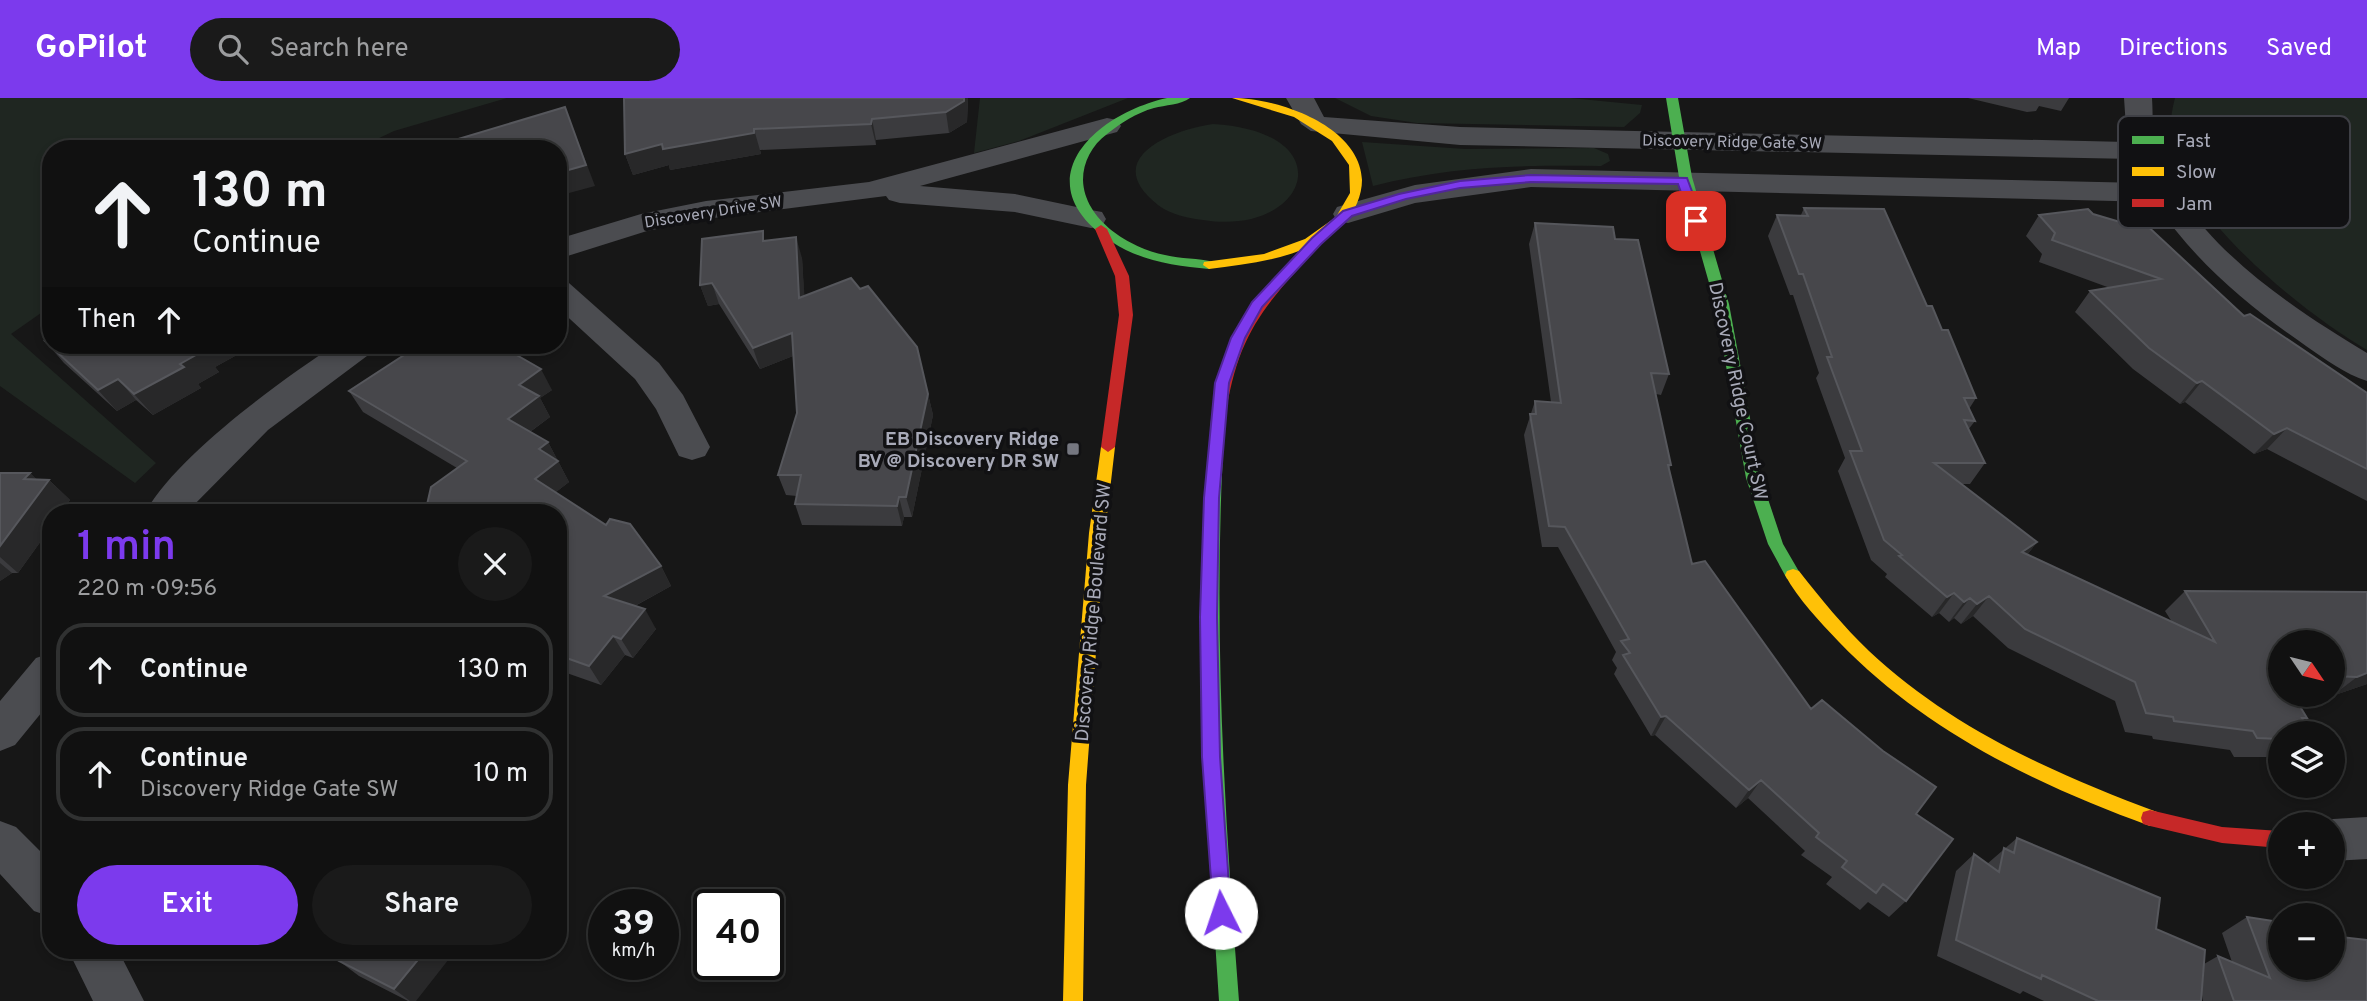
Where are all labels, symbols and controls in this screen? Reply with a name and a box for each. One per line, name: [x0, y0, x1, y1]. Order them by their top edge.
search box: [190, 18, 680, 81]
text: GoPilot: [35, 28, 148, 70]
icon: search: [214, 30, 252, 68]
text: Search here: [270, 33, 408, 66]
text: Map: [2036, 34, 2081, 64]
text: Directions: [2119, 34, 2228, 64]
text: Saved: [2266, 34, 2332, 64]
legend: [2118, 116, 2350, 228]
text: Fast: [2176, 130, 2211, 154]
street label: Discovery Ridge Gate SW: [1642, 131, 1822, 155]
text: Slow: [2176, 161, 2216, 185]
text: 130 m: [192, 163, 328, 225]
icon: ahead: [77, 168, 168, 259]
pin: [1666, 191, 1726, 251]
street label: Discovery Drive SW: [643, 192, 784, 234]
text: Jam: [2176, 193, 2213, 217]
icon: arrive: [1677, 202, 1715, 240]
text: Continue: [192, 224, 321, 264]
street label: Discovery Ridge Court SW: [1702, 280, 1772, 503]
icon: ahead: [150, 301, 188, 339]
text: Then: [77, 304, 136, 337]
place label: EB Discovery Ridge BV @ Discovery DR SW: [858, 428, 1059, 474]
marker: EB Discovery Ridge BV @ Discovery DR SW: [1065, 441, 1081, 457]
street label: Discovery Ridge Boulevard SW: [1071, 482, 1117, 743]
text: 1 min: [77, 522, 176, 575]
button: close: [458, 527, 532, 601]
text: 220 m · 09:56: [77, 575, 217, 604]
north arrow: [2268, 630, 2345, 707]
map controls: [2268, 630, 2345, 980]
icon: ahead: [81, 651, 119, 689]
text: Continue: [140, 654, 248, 687]
text: 130 m: [458, 654, 528, 687]
button: layers: [2268, 721, 2345, 798]
text: Continue: [140, 743, 248, 776]
icon: ahead: [81, 755, 119, 793]
text: 10 m: [473, 758, 528, 791]
text: Discovery Ridge Gate SW: [140, 776, 399, 805]
button: +: [2268, 812, 2345, 889]
button: Exit: [77, 865, 298, 945]
button: Share: [312, 865, 532, 945]
position arrow: [1184, 876, 1258, 950]
speed limit sign: 40: [693, 889, 784, 980]
text: 39: [612, 903, 655, 947]
button: −: [2268, 903, 2345, 980]
text: km/h: [612, 940, 655, 963]

